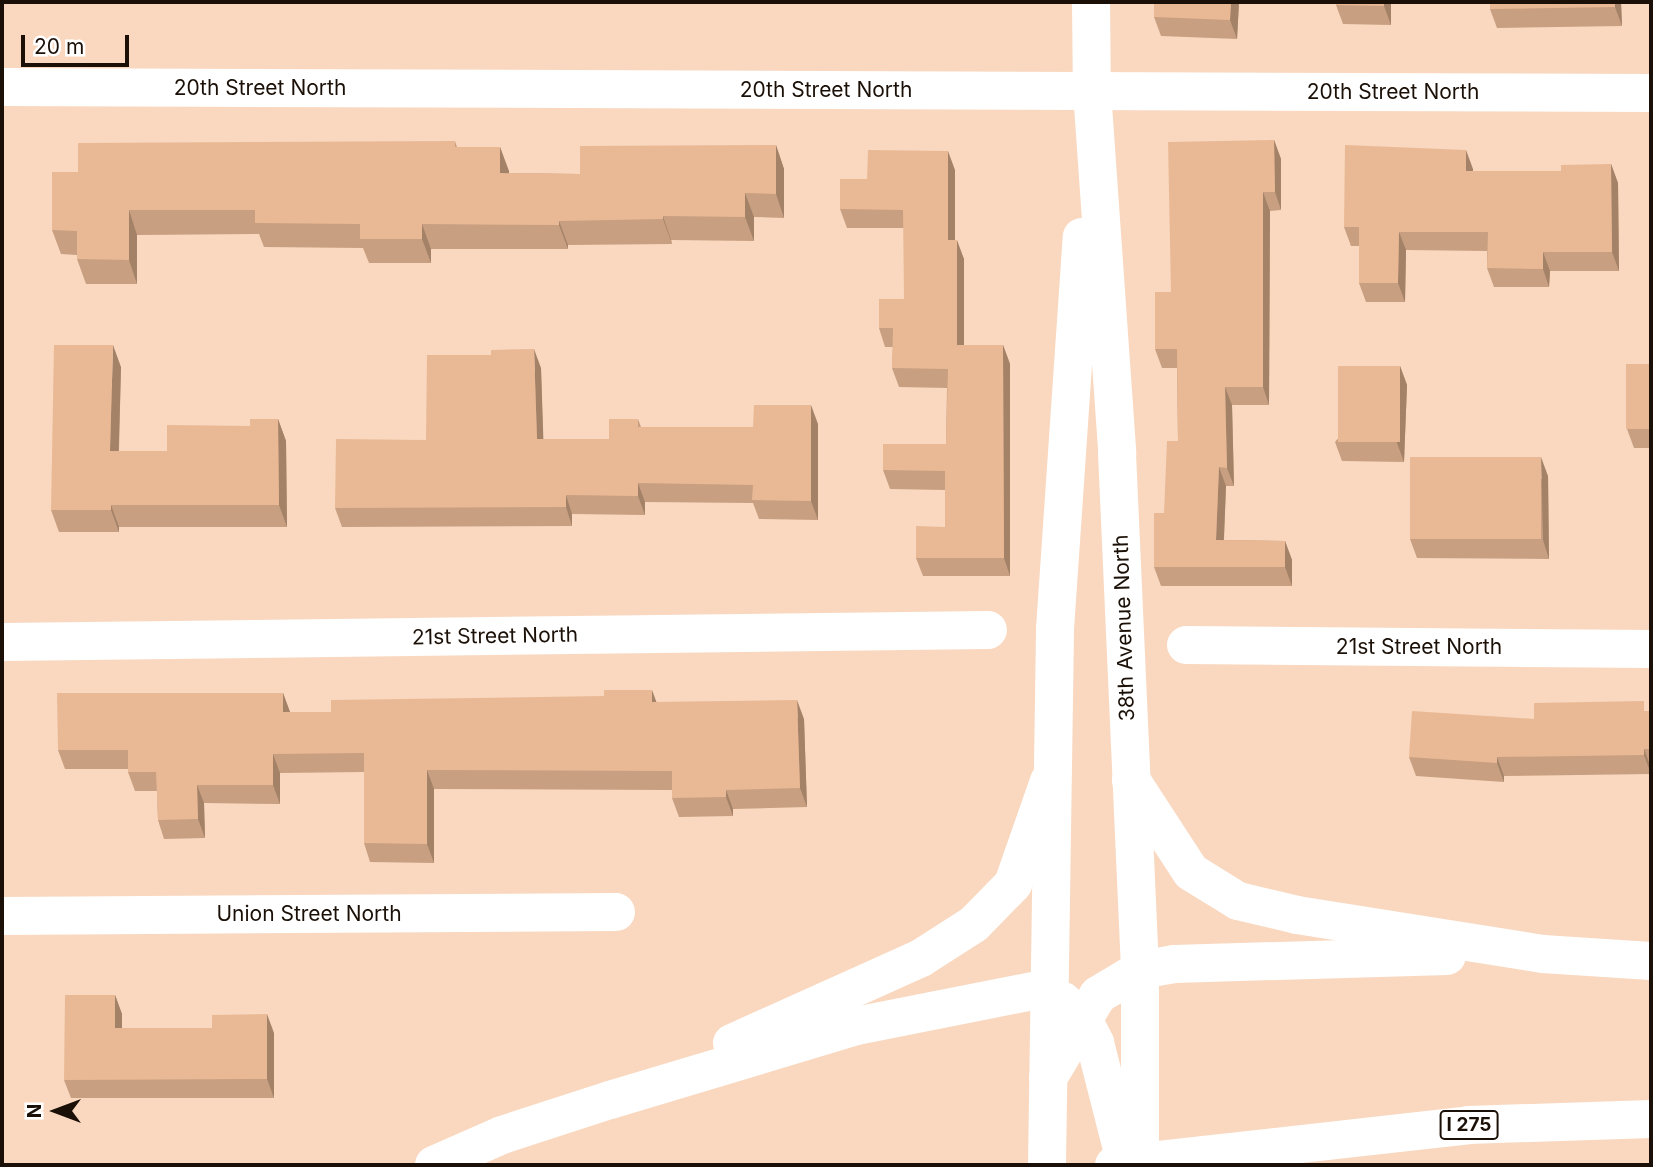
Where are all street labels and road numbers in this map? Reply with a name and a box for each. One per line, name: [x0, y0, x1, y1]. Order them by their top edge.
street label: 20th Street North: [174, 75, 346, 101]
street label: 20th Street North: [740, 77, 912, 103]
street label: 20th Street North: [1307, 79, 1479, 105]
street label: 38th Avenue North: [1108, 534, 1140, 722]
street label: 21st Street North: [412, 622, 578, 650]
street label: 21st Street North: [1336, 634, 1502, 660]
street label: Union Street North: [216, 901, 402, 927]
road number: I 275: [1439, 1110, 1499, 1140]

